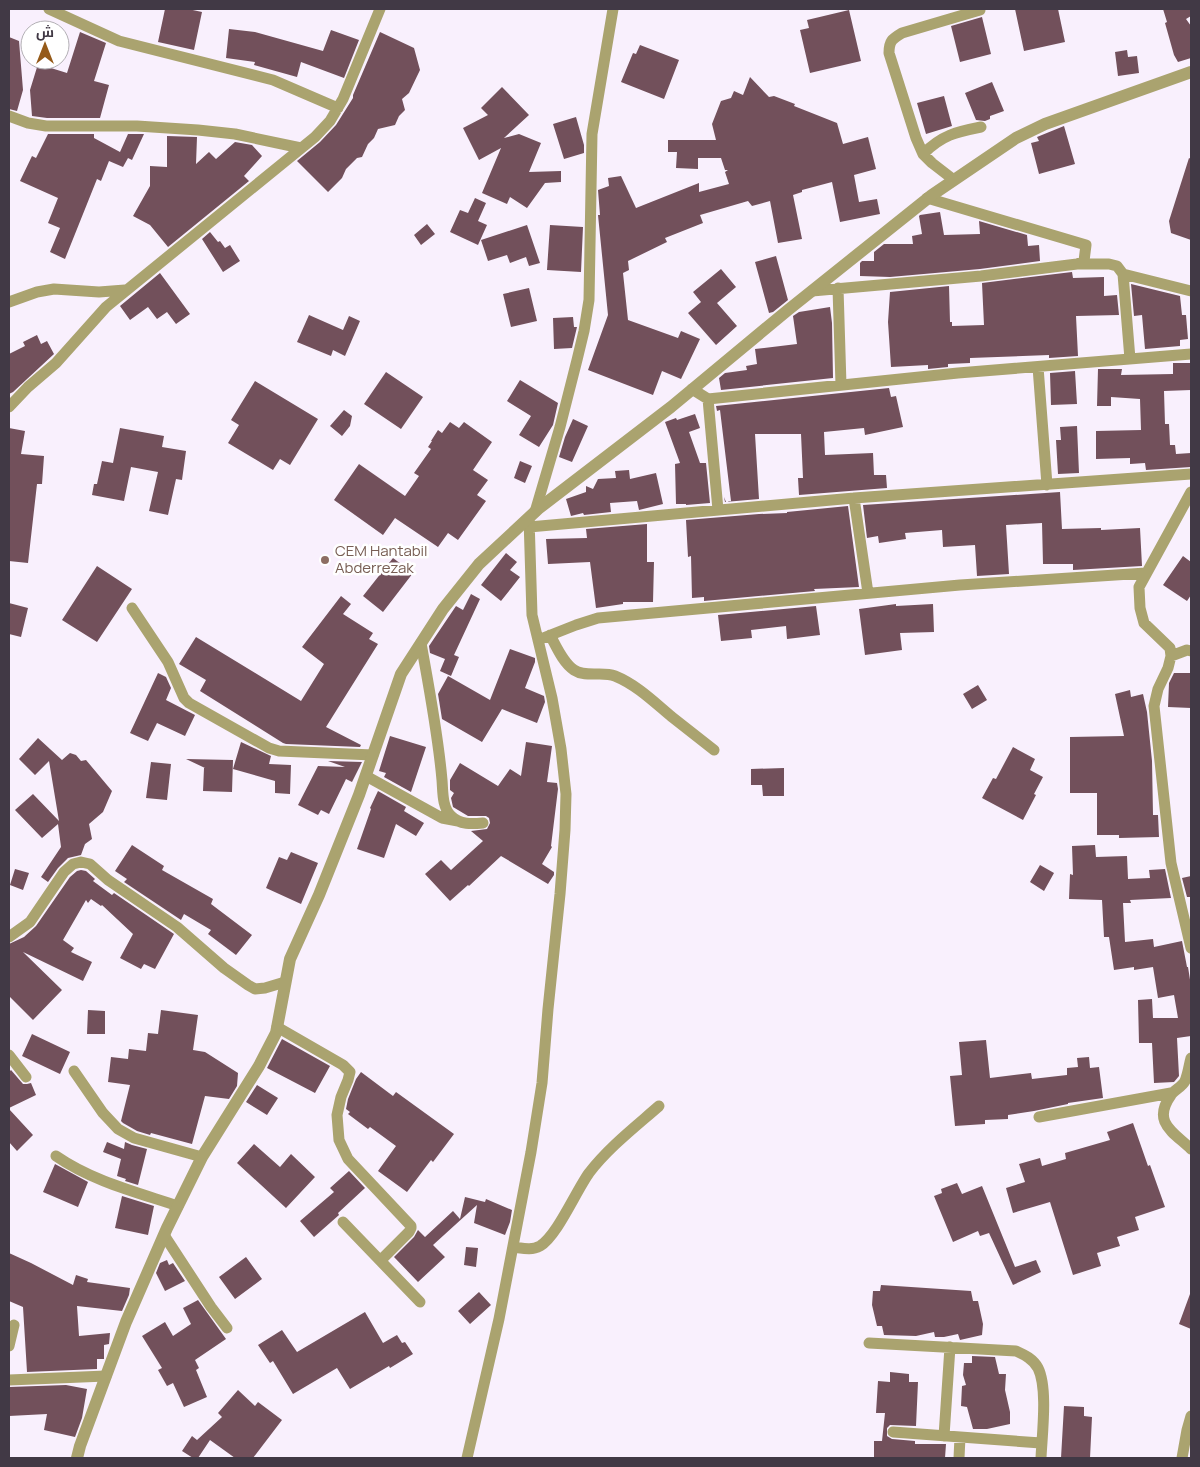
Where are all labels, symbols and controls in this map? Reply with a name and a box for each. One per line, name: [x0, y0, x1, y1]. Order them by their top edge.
north arrow: [20, 20, 70, 70]
text: ش: [36, 22, 54, 41]
place label: CEM Hantabil Abderrezak: [335, 540, 428, 578]
marker: CEM Hantabil Abderrezak: [319, 554, 331, 566]

